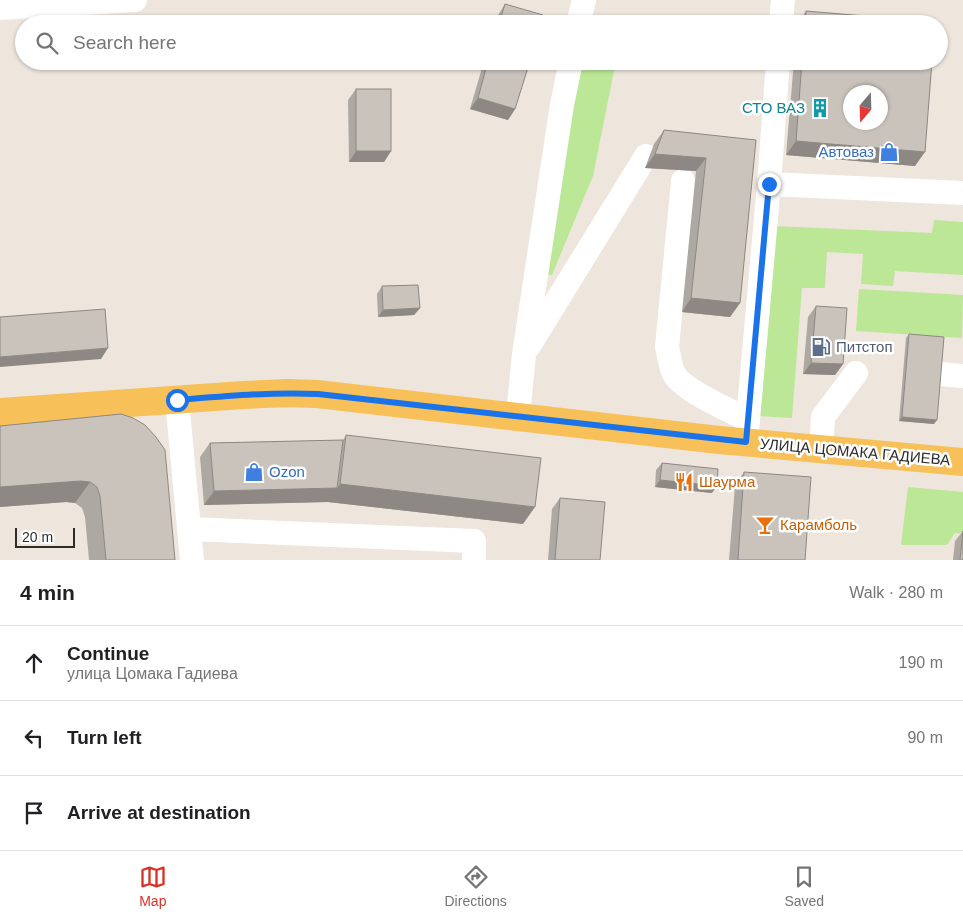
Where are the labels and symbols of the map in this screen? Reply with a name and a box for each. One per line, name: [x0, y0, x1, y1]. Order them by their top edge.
north arrow: [843, 85, 888, 130]
building icon: СТО ВАЗ: [809, 97, 831, 119]
place label: СТО ВАЗ: [742, 99, 805, 116]
shop icon: Автоваз: [878, 141, 900, 163]
place label: Автоваз: [818, 143, 874, 160]
route end: [758, 173, 781, 196]
fuel station icon: Питстоп: [810, 336, 832, 358]
place label: Питстоп: [836, 338, 893, 355]
route start: [166, 389, 189, 412]
street label: УЛИЦА ЦОМАКА ГАДИЕВА: [759, 435, 951, 468]
shop icon: Ozon: [243, 461, 265, 483]
place label: Ozon: [269, 463, 305, 480]
restaurant icon: Шаурма: [673, 471, 695, 493]
place label: Шаурма: [699, 473, 756, 490]
bar icon: Карамболь: [754, 514, 776, 536]
place label: Карамболь: [780, 516, 857, 533]
scale bar: [15, 525, 75, 548]

